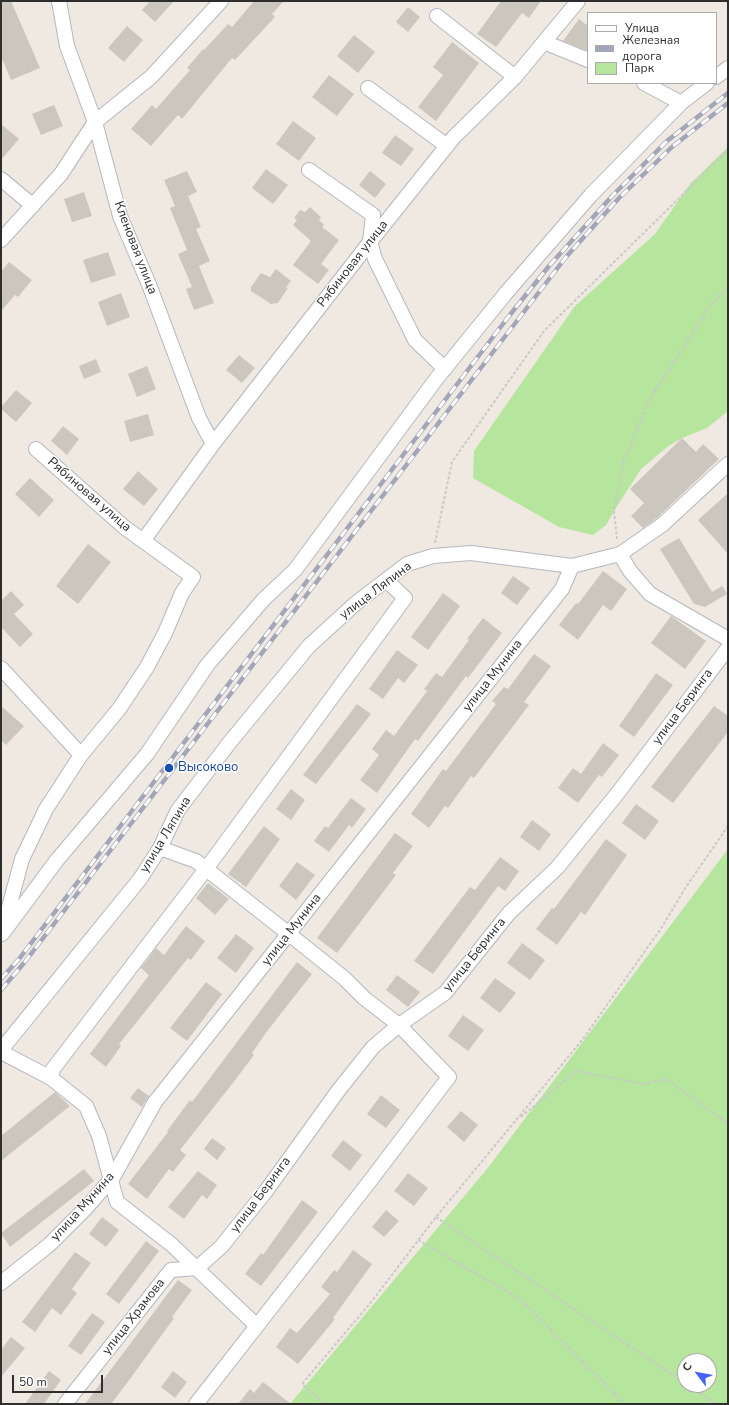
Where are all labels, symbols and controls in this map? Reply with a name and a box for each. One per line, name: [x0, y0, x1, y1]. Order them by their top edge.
legend: [587, 12, 717, 84]
text: Улица: [625, 20, 659, 36]
text: Железная дорога: [622, 32, 680, 64]
text: Парк: [625, 60, 654, 76]
street label: Кленовая улица: [110, 199, 160, 297]
street label: Рябиновая улица: [314, 217, 392, 311]
street label: Рябиновая улица: [44, 454, 134, 536]
street label: улица Ляпина: [337, 559, 415, 623]
street label: улица Мунина: [460, 637, 526, 715]
street label: улица Беринга: [649, 666, 717, 748]
place label: Высоково: [178, 760, 238, 776]
marker: Высоково: [163, 762, 175, 774]
street label: улица Ляпина: [137, 794, 195, 876]
street label: улица Мунина: [259, 891, 325, 969]
street label: улица Беринга: [440, 915, 510, 995]
street label: улица Беринга: [227, 1154, 295, 1236]
street label: улица Мунина: [48, 1169, 118, 1245]
street label: улица Храмова: [99, 1276, 169, 1358]
north arrow: [677, 1353, 717, 1393]
text: С: [679, 1360, 696, 1374]
scale bar: [14, 1367, 105, 1393]
text: 50 m: [19, 1374, 47, 1390]

